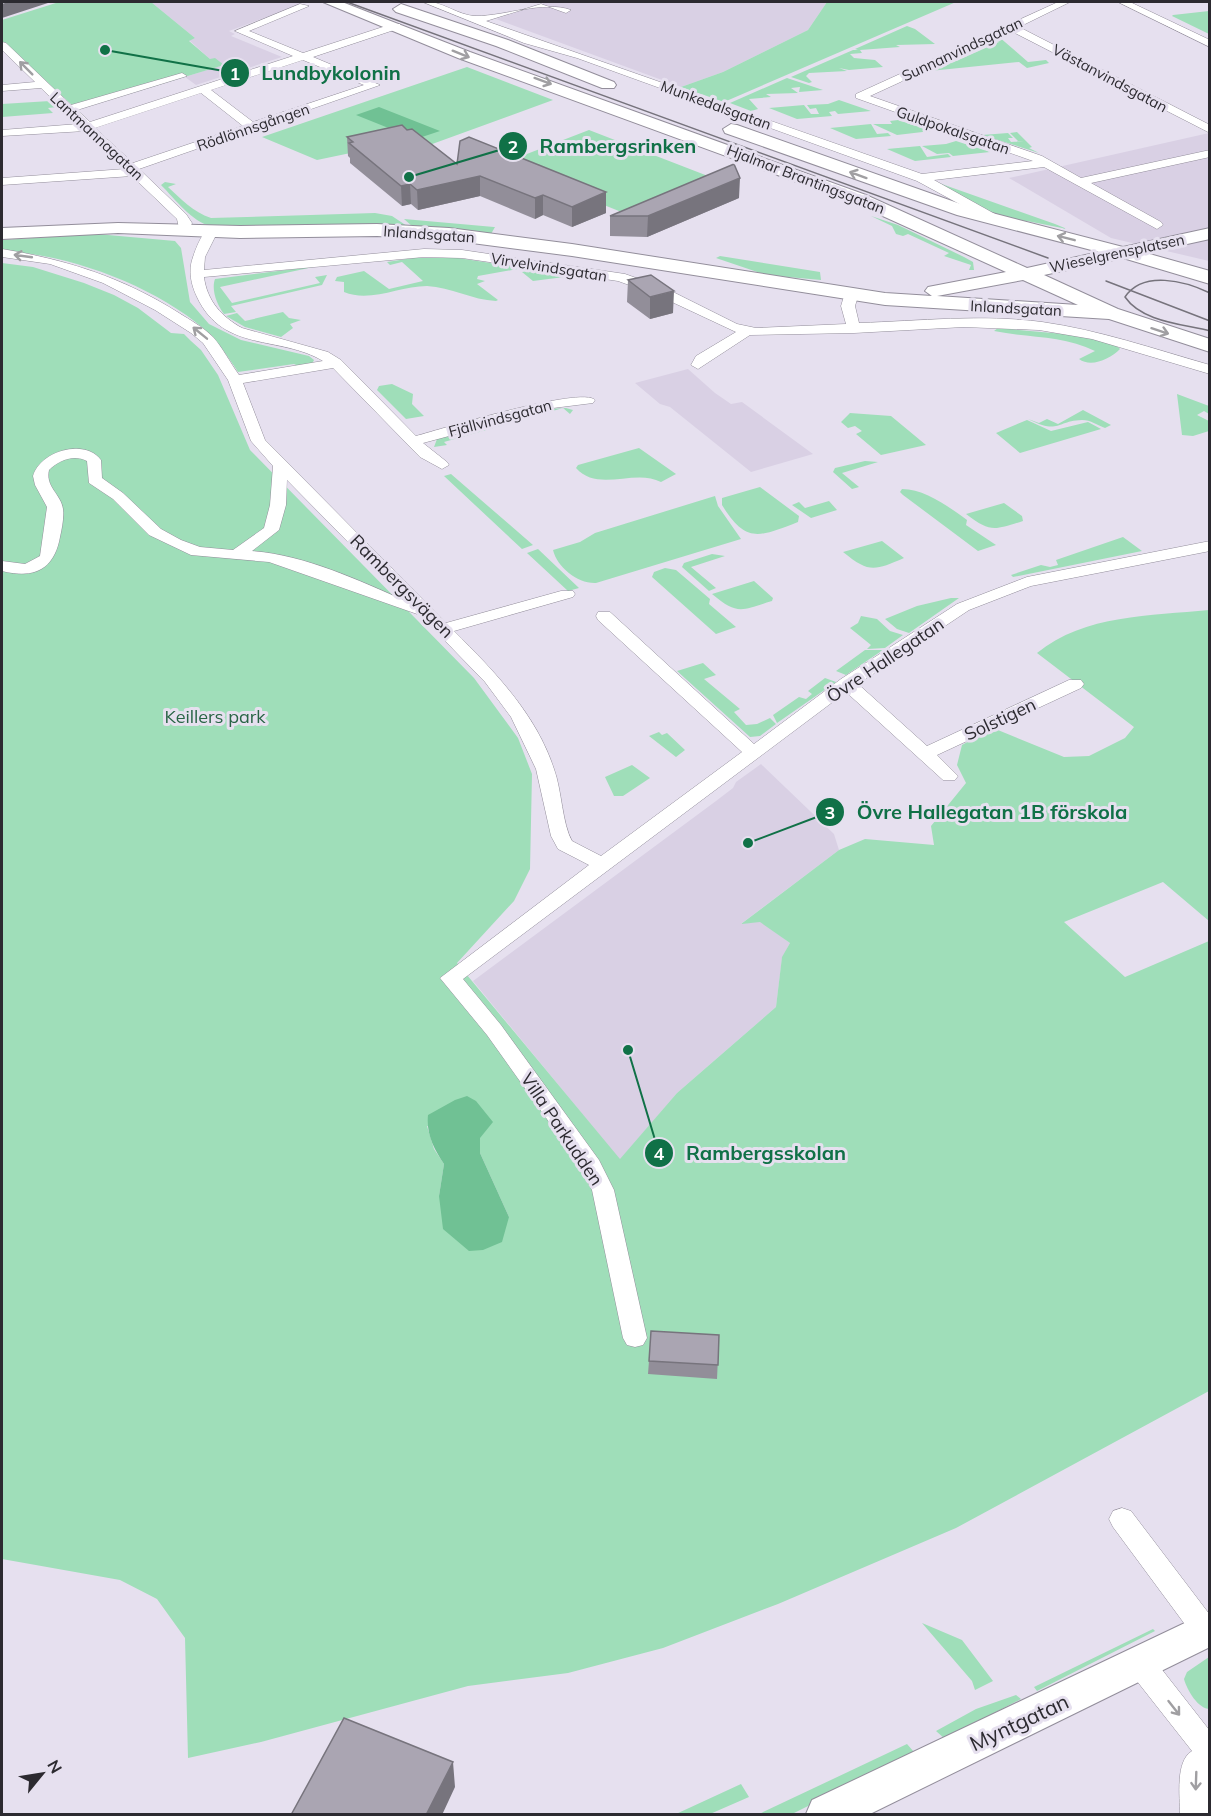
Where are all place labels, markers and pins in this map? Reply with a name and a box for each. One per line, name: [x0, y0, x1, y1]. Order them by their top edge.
callout: Lundbykolonin: [220, 54, 413, 92]
callout: Rambergsrinken: [498, 127, 709, 165]
callout: Övre Hallegatan 1B förskola: [815, 793, 1140, 831]
callout: Rambergsskolan: [644, 1134, 859, 1172]

